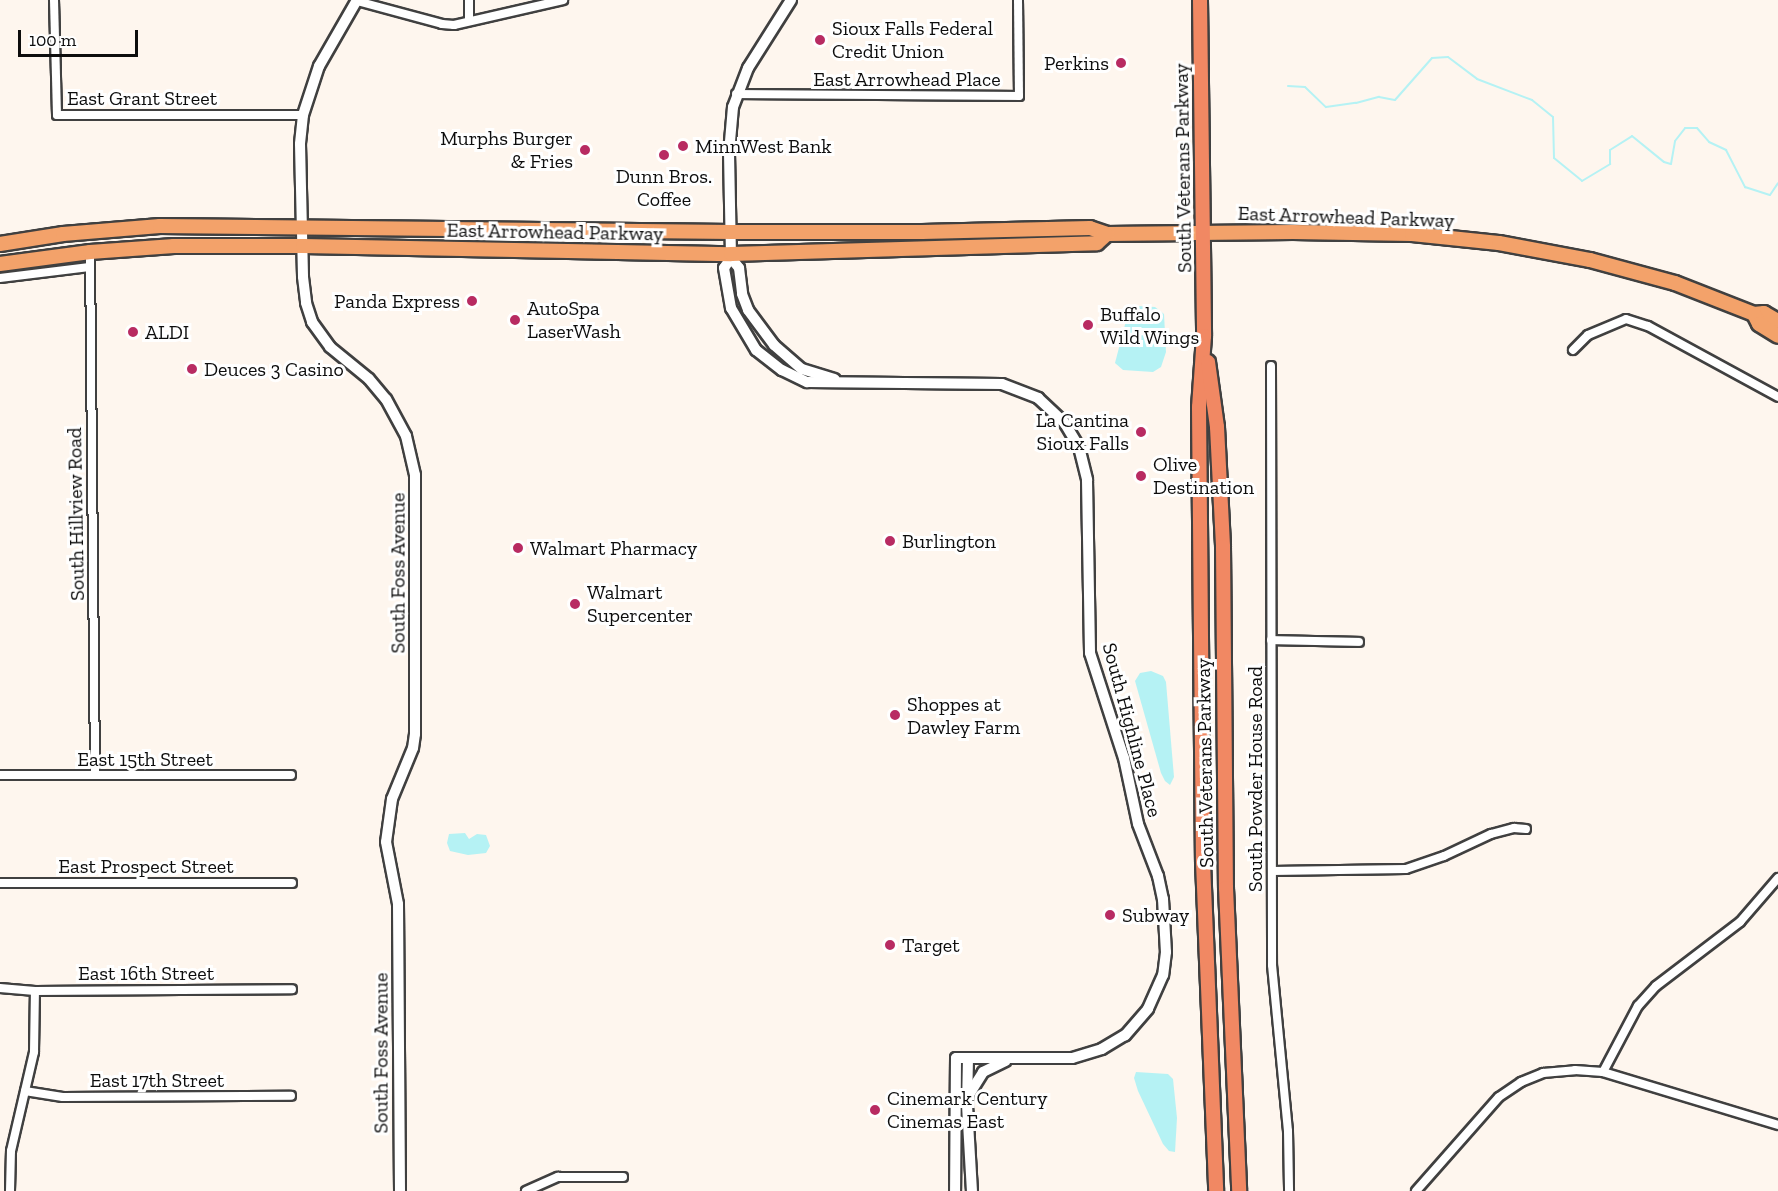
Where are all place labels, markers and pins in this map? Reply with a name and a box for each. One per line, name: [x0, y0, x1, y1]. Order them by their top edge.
place label: Sioux Falls Federal Credit Union: [832, 16, 993, 63]
marker: Sioux Falls Federal Credit Union: [813, 33, 827, 47]
place label: Perkins: [1044, 51, 1109, 75]
marker: Perkins: [1114, 56, 1128, 70]
place label: Murphs Burger & Fries: [440, 126, 573, 173]
place label: MinnWest Bank: [695, 134, 832, 158]
marker: MinnWest Bank: [676, 139, 690, 153]
marker: Murphs Burger & Fries: [578, 143, 592, 157]
marker: Dunn Bros. Coffee: [657, 148, 671, 162]
place label: Dunn Bros. Coffee: [616, 164, 712, 211]
place label: Panda Express: [334, 289, 460, 313]
marker: Panda Express: [465, 294, 479, 308]
place label: AutoSpa LaserWash: [527, 296, 621, 343]
place label: Buffalo Wild Wings: [1100, 302, 1200, 349]
marker: AutoSpa LaserWash: [508, 313, 522, 327]
marker: Buffalo Wild Wings: [1081, 318, 1095, 332]
place label: ALDI: [145, 320, 189, 344]
marker: ALDI: [126, 325, 140, 339]
place label: Deuces 3 Casino: [204, 357, 344, 381]
marker: Deuces 3 Casino: [185, 362, 199, 376]
place label: La Cantina Sioux Falls: [1036, 408, 1129, 455]
marker: La Cantina Sioux Falls: [1134, 425, 1148, 439]
place label: Olive Destination: [1153, 452, 1254, 499]
marker: Olive Destination: [1134, 469, 1148, 483]
place label: Burlington: [902, 529, 996, 553]
marker: Burlington: [883, 534, 897, 548]
place label: Walmart Pharmacy: [530, 536, 697, 560]
marker: Walmart Pharmacy: [511, 541, 525, 555]
place label: Walmart Supercenter: [587, 580, 693, 627]
marker: Walmart Supercenter: [568, 597, 582, 611]
place label: Shoppes at Dawley Farm: [907, 692, 1021, 739]
marker: Shoppes at Dawley Farm: [888, 708, 902, 722]
place label: Subway: [1122, 903, 1189, 927]
marker: Subway: [1103, 908, 1117, 922]
place label: Target: [902, 933, 960, 957]
marker: Target: [883, 938, 897, 952]
place label: Cinemark Century Cinemas East: [887, 1086, 1048, 1133]
marker: Cinemark Century Cinemas East: [868, 1103, 882, 1117]

